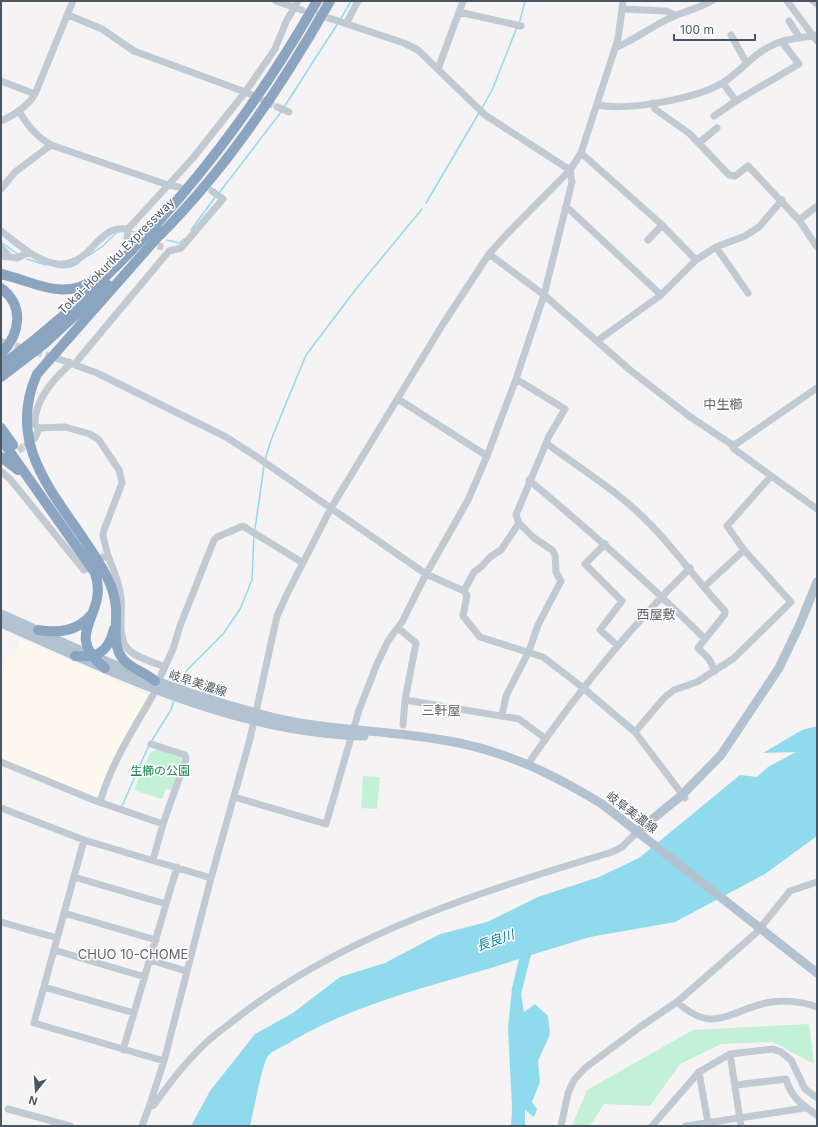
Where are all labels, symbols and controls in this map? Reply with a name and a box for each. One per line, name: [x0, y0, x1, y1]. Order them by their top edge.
scale bar: [674, 16, 755, 42]
text: 100 m: [680, 22, 714, 37]
street label: Tokai-Hokuriku Expressway: [55, 194, 178, 317]
district label: 中生櫛: [703, 396, 743, 412]
district label: 西屋敷: [636, 606, 676, 622]
street label: 岐阜美濃線: [167, 667, 229, 699]
district label: 三軒屋: [421, 702, 461, 718]
park label: 生櫛の公園: [130, 763, 190, 778]
street label: 岐阜美濃線: [604, 788, 660, 836]
water label: 長良川: [474, 925, 518, 954]
district label: CHUO 10-CHOME: [78, 946, 188, 962]
north arrow: [16, 1071, 56, 1111]
text: N: [27, 1093, 39, 1108]

